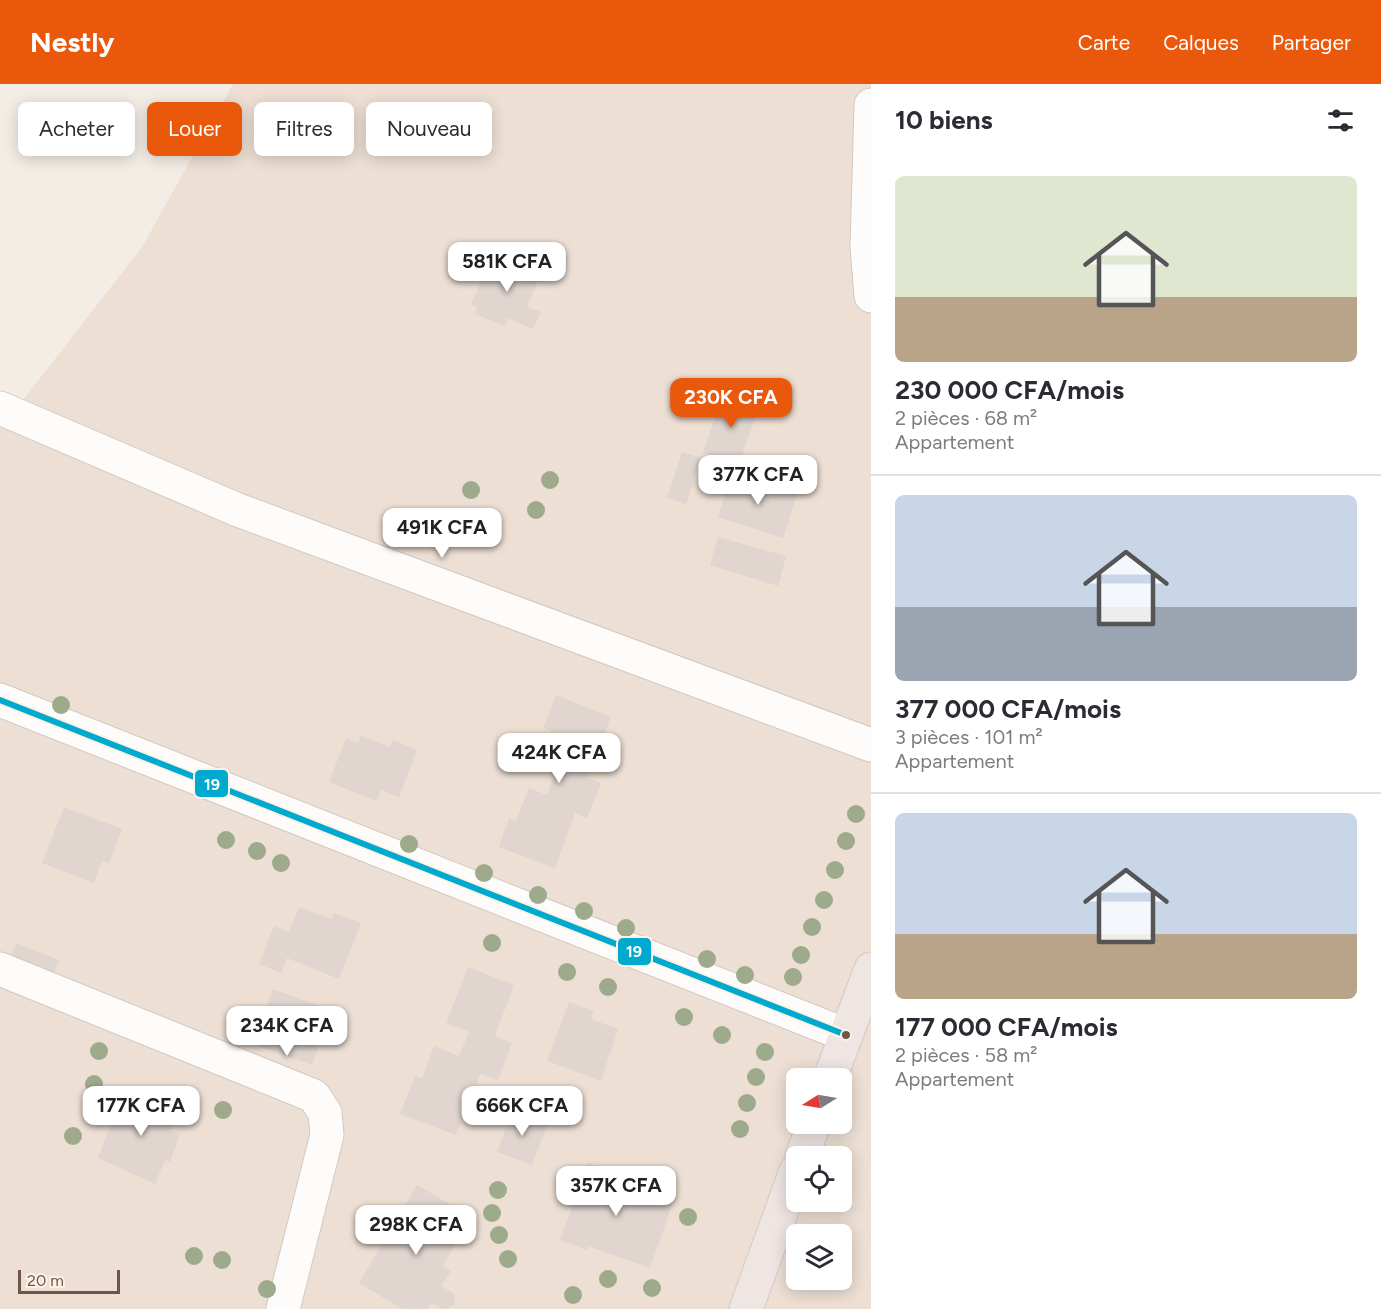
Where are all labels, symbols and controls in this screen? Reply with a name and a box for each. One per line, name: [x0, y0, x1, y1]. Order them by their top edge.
text: Nestly: [30, 25, 114, 59]
text: Carte: [1078, 30, 1130, 55]
text: Calques: [1163, 30, 1239, 55]
text: Partager: [1272, 30, 1351, 55]
chip: Acheter: [18, 102, 135, 156]
chip: Louer: [147, 102, 242, 156]
chip: Filtres: [254, 102, 354, 156]
chip: Nouveau: [366, 102, 492, 156]
text: 10 biens: [895, 104, 993, 136]
icon: filters: [1324, 104, 1357, 137]
icon: home: [1072, 215, 1180, 323]
pin: 581K CFA: [445, 242, 569, 293]
text: 581K CFA: [462, 249, 552, 273]
text: 230 000 CFA/mois: [895, 374, 1124, 406]
pin: 230K CFA: [669, 378, 793, 429]
text: 230K CFA: [684, 385, 778, 409]
text: 2 pièces · 68 m²: [895, 406, 1037, 430]
text: Appartement: [895, 430, 1014, 454]
pin: 377K CFA: [696, 455, 820, 506]
text: 377K CFA: [712, 462, 804, 486]
pin: 491K CFA: [380, 508, 504, 559]
text: 491K CFA: [397, 515, 487, 539]
icon: home: [1072, 534, 1180, 642]
text: 377 000 CFA/mois: [895, 693, 1121, 725]
text: 3 pièces · 101 m²: [895, 725, 1043, 749]
pin: 424K CFA: [497, 733, 621, 784]
text: 424K CFA: [512, 740, 606, 764]
text: Appartement: [895, 749, 1014, 773]
line badge: 19: [194, 769, 229, 798]
text: 19: [204, 775, 220, 794]
icon: home: [1072, 852, 1180, 960]
line badge: 19: [617, 937, 652, 966]
text: 19: [626, 942, 642, 961]
pin: 234K CFA: [225, 1006, 349, 1057]
text: 177 000 CFA/mois: [895, 1011, 1118, 1043]
text: 234K CFA: [240, 1013, 334, 1037]
unlabelled marker: [840, 1029, 852, 1041]
text: 2 pièces · 58 m²: [895, 1043, 1038, 1067]
text: Appartement: [895, 1067, 1014, 1091]
north arrow: [786, 1068, 852, 1134]
map controls: [786, 1068, 852, 1290]
pin: 177K CFA: [79, 1086, 203, 1137]
pin: 666K CFA: [460, 1086, 584, 1137]
text: 177K CFA: [97, 1093, 185, 1117]
text: 666K CFA: [476, 1093, 568, 1117]
button: locate: [786, 1146, 852, 1212]
pin: 357K CFA: [554, 1166, 678, 1217]
text: 357K CFA: [570, 1173, 662, 1197]
pin: 298K CFA: [354, 1205, 478, 1256]
text: 298K CFA: [369, 1212, 463, 1236]
button: layers: [786, 1224, 852, 1290]
scale bar: [18, 1267, 120, 1294]
text: 20 m: [27, 1271, 64, 1290]

